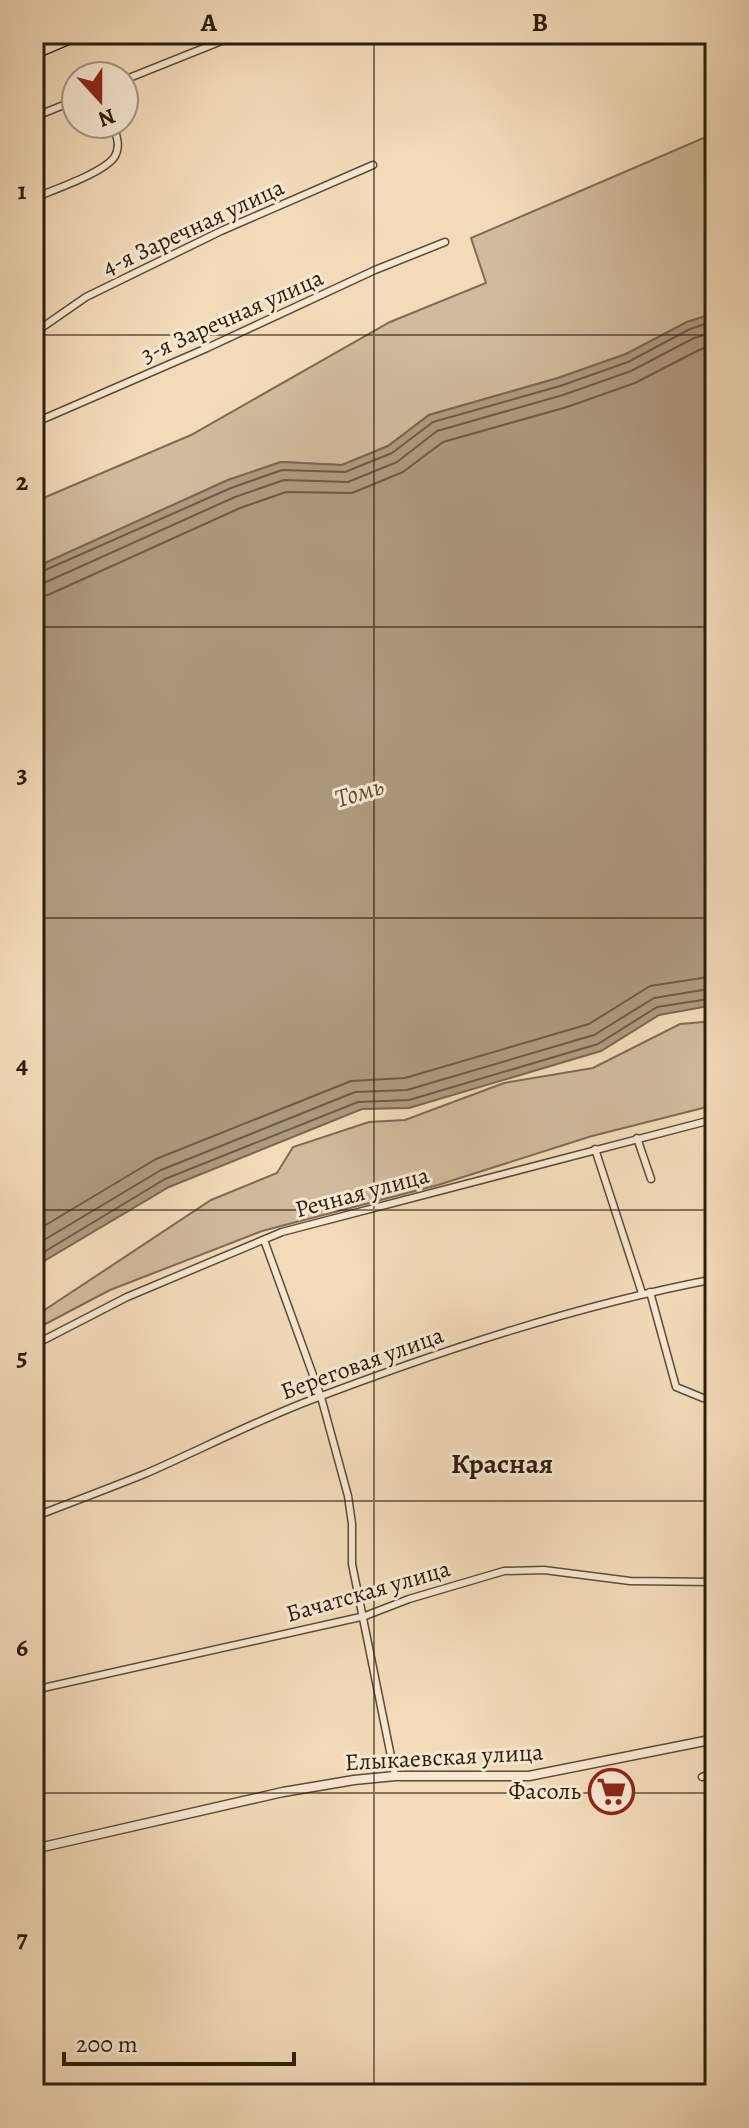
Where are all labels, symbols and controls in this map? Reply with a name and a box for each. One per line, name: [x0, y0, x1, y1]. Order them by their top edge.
text: A: [200, 5, 218, 40]
text: B: [532, 5, 548, 40]
north arrow: [60, 60, 140, 140]
text: N: [94, 101, 120, 135]
street label: 4-я Заречная улица: [97, 171, 289, 283]
text: 1: [17, 173, 27, 208]
street label: 3-я Заречная улица: [136, 261, 328, 371]
text: 2: [16, 464, 29, 499]
text: 3: [16, 756, 28, 791]
water label: Томь: [330, 768, 388, 816]
text: 4: [16, 1047, 28, 1082]
street label: Речная улица: [292, 1159, 432, 1225]
street label: Береговая улица: [276, 1319, 448, 1407]
text: 5: [16, 1339, 28, 1374]
district label: Красная: [451, 1445, 553, 1483]
street label: Бачатская улица: [282, 1552, 454, 1630]
text: 6: [16, 1630, 28, 1665]
street label: Елыкаевская улица: [344, 1736, 544, 1778]
supermarket icon: Фасоль: [588, 1767, 636, 1815]
place label: Фасоль: [508, 1775, 582, 1807]
text: 7: [16, 1921, 28, 1956]
scale bar: [64, 2016, 294, 2066]
text: 200 m: [76, 2028, 138, 2060]

